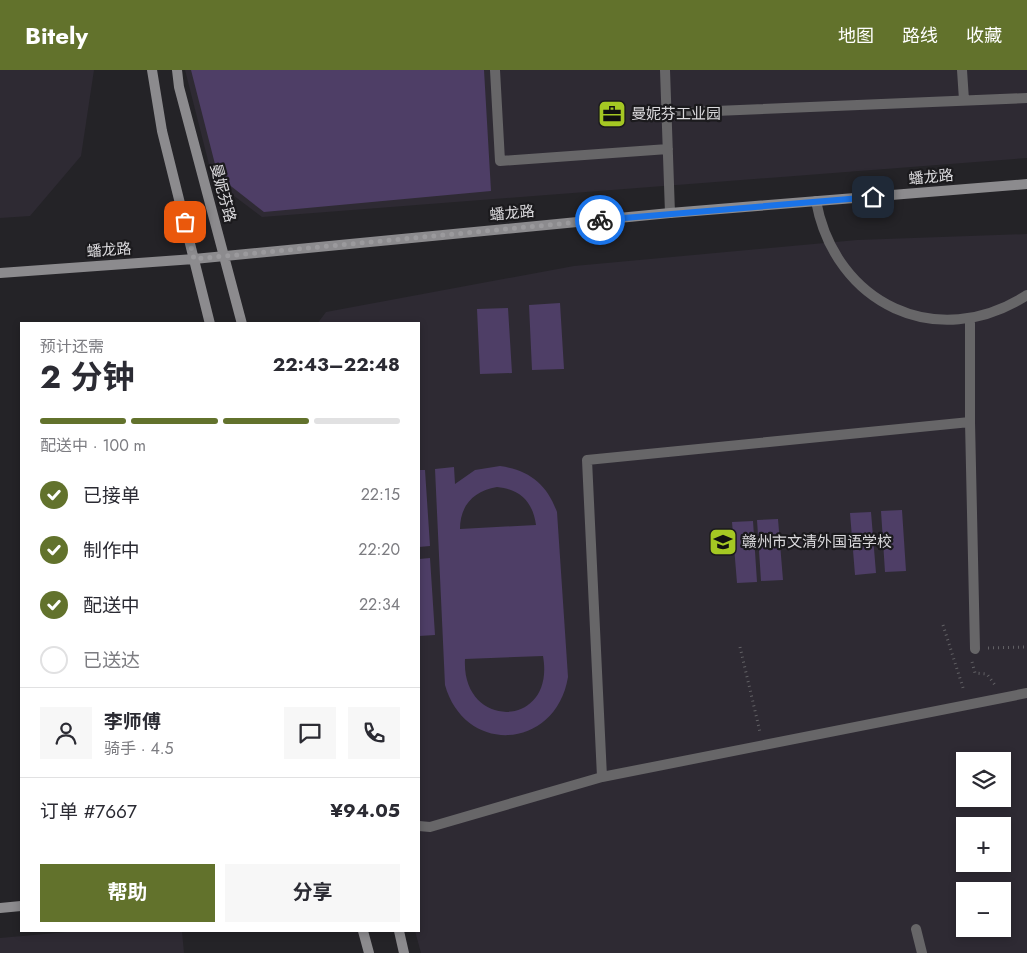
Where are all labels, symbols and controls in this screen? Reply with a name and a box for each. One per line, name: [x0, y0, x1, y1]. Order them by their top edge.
text: Bitely: [25, 18, 88, 53]
text: 地图: [838, 23, 874, 49]
text: 路线: [902, 23, 938, 49]
text: 收藏: [966, 23, 1002, 49]
office icon: 曼妮芬工业园: [597, 99, 627, 129]
place label: 曼妮芬工业园: [631, 103, 721, 125]
street label: 曼妮芬路: [205, 161, 241, 225]
street label: 蟠龙路: [908, 164, 954, 190]
pin: [852, 176, 894, 218]
icon: home: [859, 183, 887, 211]
courier: [575, 195, 625, 245]
street label: 蟠龙路: [489, 200, 535, 226]
pin: [164, 201, 206, 243]
icon: bike: [586, 206, 614, 234]
icon: bag: [171, 208, 199, 236]
street label: 蟠龙路: [86, 237, 132, 263]
text: 预计还需: [40, 335, 104, 358]
text: 22:43–22:48: [273, 351, 400, 378]
text: 2 分钟: [40, 354, 135, 400]
text: 配送中 · 100 m: [40, 434, 146, 457]
icon: check: [40, 481, 68, 509]
text: 已接单: [83, 482, 140, 509]
text: 22:15: [361, 483, 400, 506]
school or university icon: 赣州市文清外国语学校: [708, 527, 738, 557]
place label: 赣州市文清外国语学校: [742, 531, 892, 553]
icon: check: [40, 536, 68, 564]
text: 制作中: [83, 537, 140, 564]
text: 22:20: [358, 538, 400, 561]
icon: check: [40, 591, 68, 619]
text: 配送中: [83, 592, 140, 619]
text: 22:34: [359, 593, 400, 616]
text: 已送达: [83, 647, 140, 674]
button: person: [40, 707, 92, 759]
button: chat: [284, 707, 336, 759]
button: phone: [348, 707, 400, 759]
text: 李师傅: [104, 708, 161, 735]
text: 骑手 · 4.5: [104, 737, 174, 760]
map controls: [956, 752, 1011, 937]
button: layers: [956, 752, 1011, 807]
text: ¥94.05: [330, 797, 400, 824]
text: 订单 #7667: [40, 798, 137, 825]
button: +: [956, 817, 1011, 872]
button: 帮助: [40, 864, 215, 922]
button: 分享: [225, 864, 400, 922]
button: −: [956, 882, 1011, 937]

